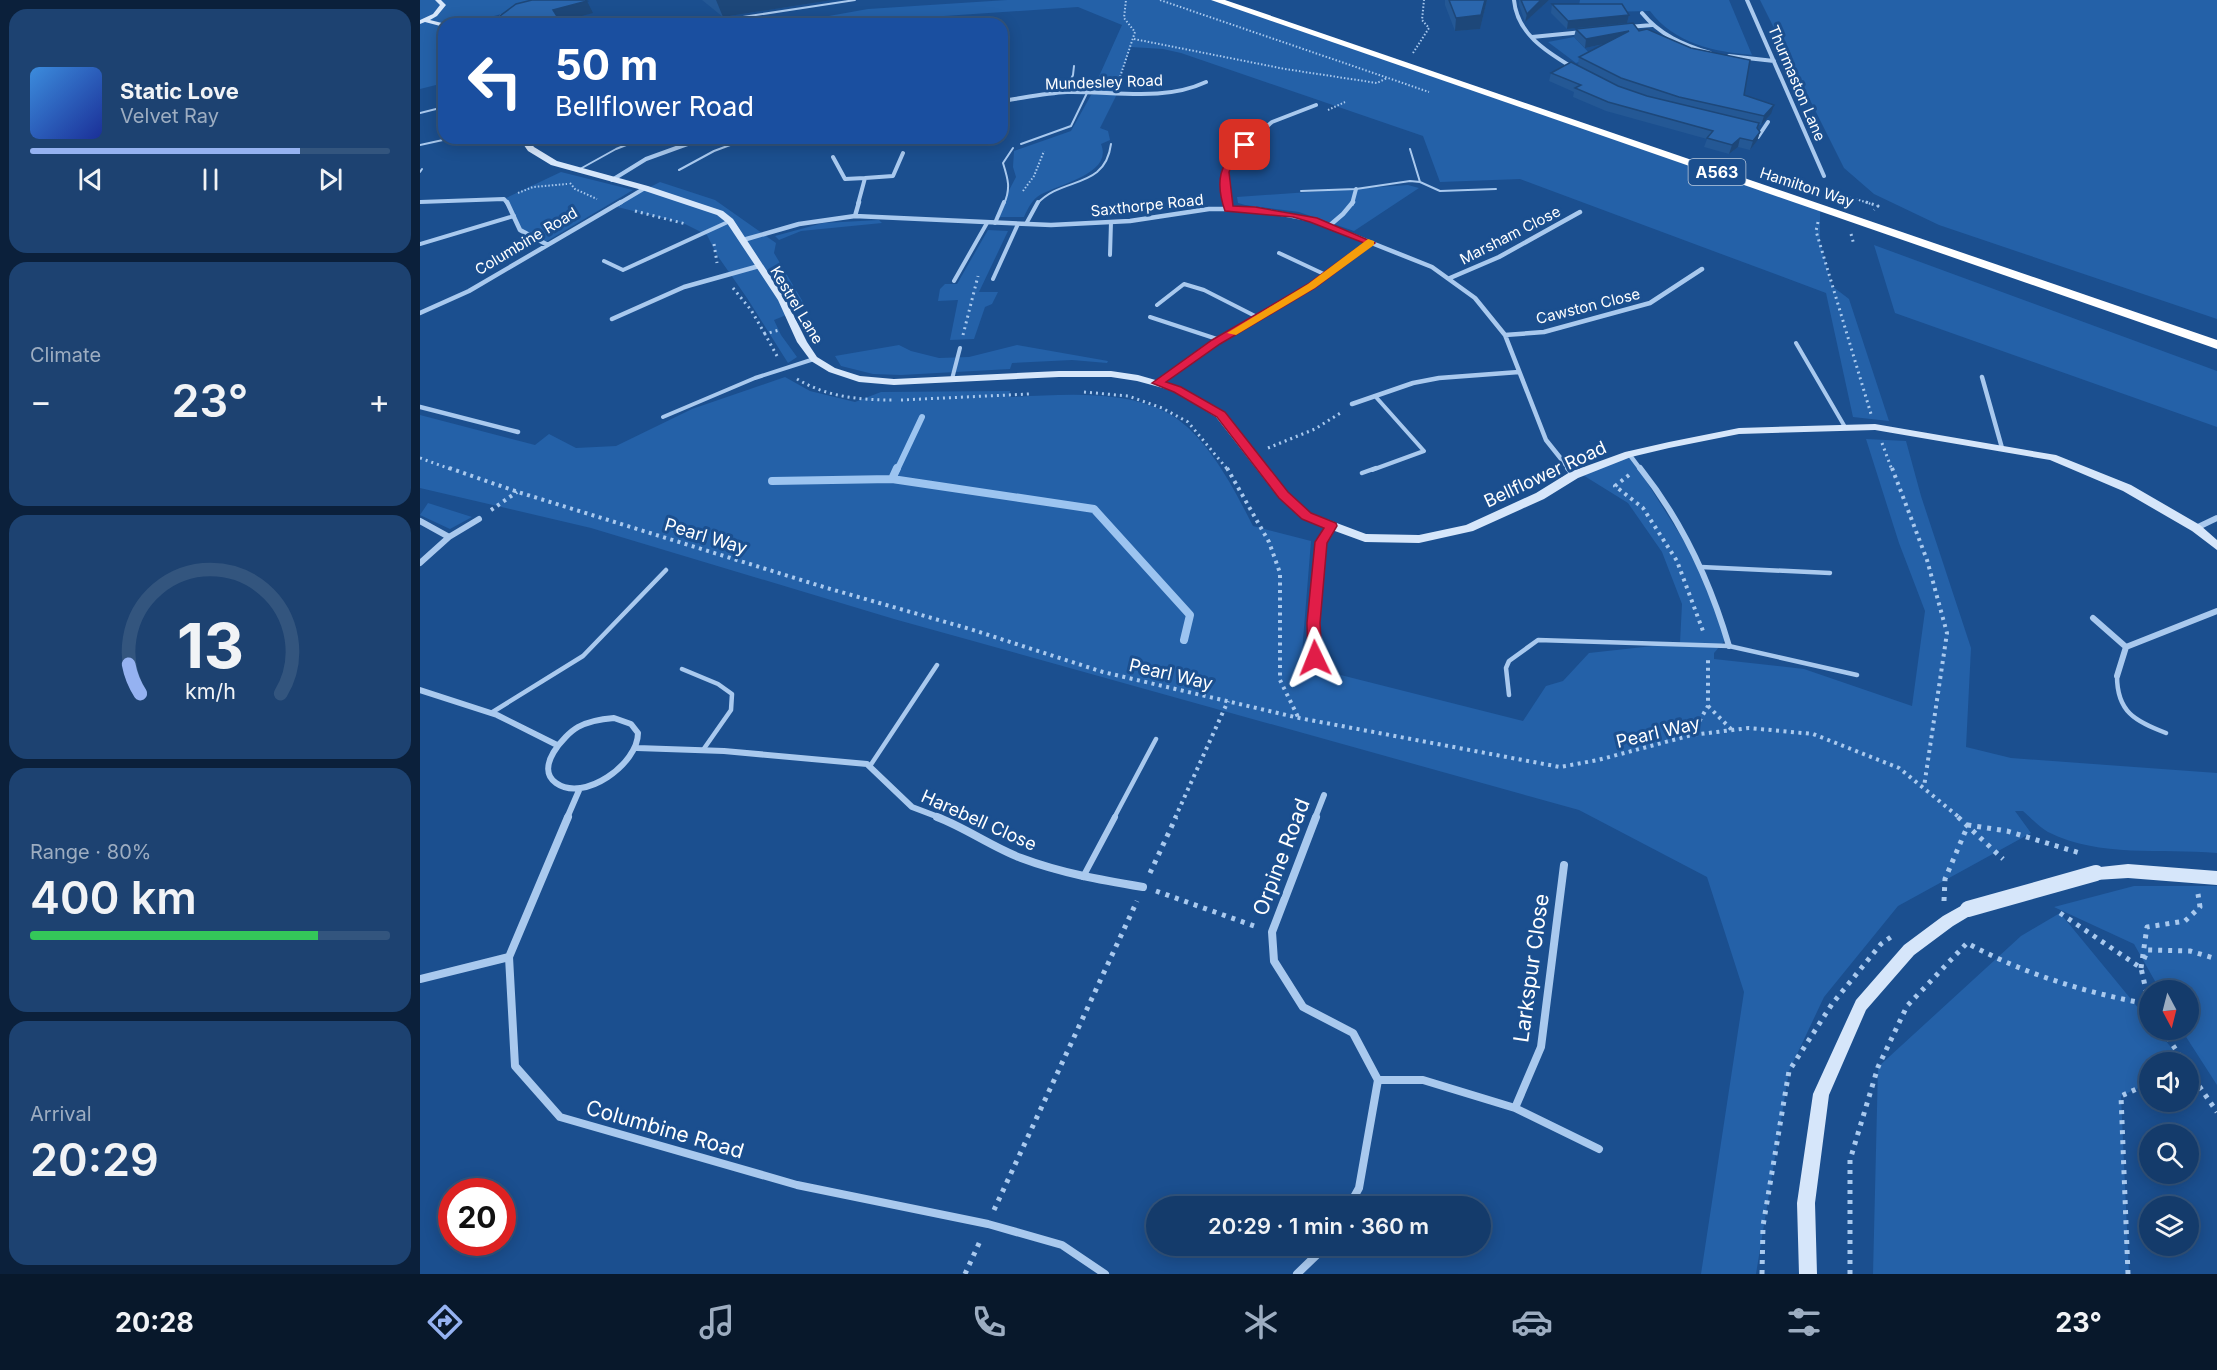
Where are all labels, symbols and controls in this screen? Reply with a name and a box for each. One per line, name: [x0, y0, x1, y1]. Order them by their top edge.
street label: Thurmaston Lane: [1764, 22, 1830, 144]
text: 50 m: [555, 39, 658, 90]
icon: left: [456, 42, 534, 120]
street label: Mundesley Road: [1045, 70, 1163, 94]
text: Static Love: [120, 78, 239, 104]
text: Bellflower Road: [555, 90, 754, 123]
text: Velvet Ray: [120, 104, 219, 128]
pin: [1219, 119, 1270, 170]
icon: arrive: [1228, 128, 1261, 161]
road number: A563: [1688, 159, 1746, 185]
icon: previous: [74, 163, 107, 196]
icon: pause: [194, 163, 227, 196]
icon: next: [314, 163, 347, 196]
street label: Hamilton Way: [1758, 163, 1857, 211]
street label: Saxthorpe Road: [1090, 190, 1204, 220]
street label: Marsham Close: [1456, 201, 1564, 269]
street label: Columbine Road: [471, 203, 581, 279]
street label: Kestrel Lane: [766, 263, 828, 347]
street label: Cawston Close: [1534, 284, 1642, 328]
text: Climate: [30, 343, 101, 367]
text: 23°: [172, 373, 248, 428]
text: −: [30, 381, 52, 421]
text: +: [368, 381, 390, 421]
street label: Bellflower Road: [1480, 436, 1610, 512]
street label: Pearl Way: [662, 513, 750, 559]
text: 13: [176, 608, 244, 683]
position arrow: [1283, 626, 1347, 690]
street label: Pearl Way: [1127, 654, 1215, 694]
text: km/h: [185, 678, 235, 704]
street label: Pearl Way: [1614, 712, 1702, 752]
street label: Harebell Close: [918, 785, 1040, 855]
street label: Orpine Road: [1247, 795, 1315, 919]
text: Range · 80%: [30, 840, 151, 864]
text: 400 km: [30, 870, 197, 925]
street label: Larkspur Close: [1508, 892, 1554, 1044]
north arrow: [2139, 980, 2199, 1040]
map controls: [2139, 980, 2199, 1256]
button: sound: [2139, 1052, 2199, 1112]
street label: Columbine Road: [583, 1095, 747, 1163]
text: Arrival: [30, 1102, 92, 1126]
button: search: [2139, 1124, 2199, 1184]
text: 20:29: [30, 1132, 159, 1187]
speed limit sign: 20: [438, 1178, 516, 1256]
button: layers: [2139, 1196, 2199, 1256]
text: 20:29 · 1 min · 360 m: [1208, 1213, 1429, 1239]
icon: directions: [424, 1301, 466, 1343]
icon: music: [696, 1301, 738, 1343]
icon: phone: [968, 1301, 1010, 1343]
icon: climate: [1240, 1301, 1282, 1343]
icon: car: [1511, 1301, 1553, 1343]
icon: filters: [1783, 1301, 1825, 1343]
text: 20:28: [115, 1306, 194, 1339]
text: 23°: [2055, 1306, 2102, 1339]

